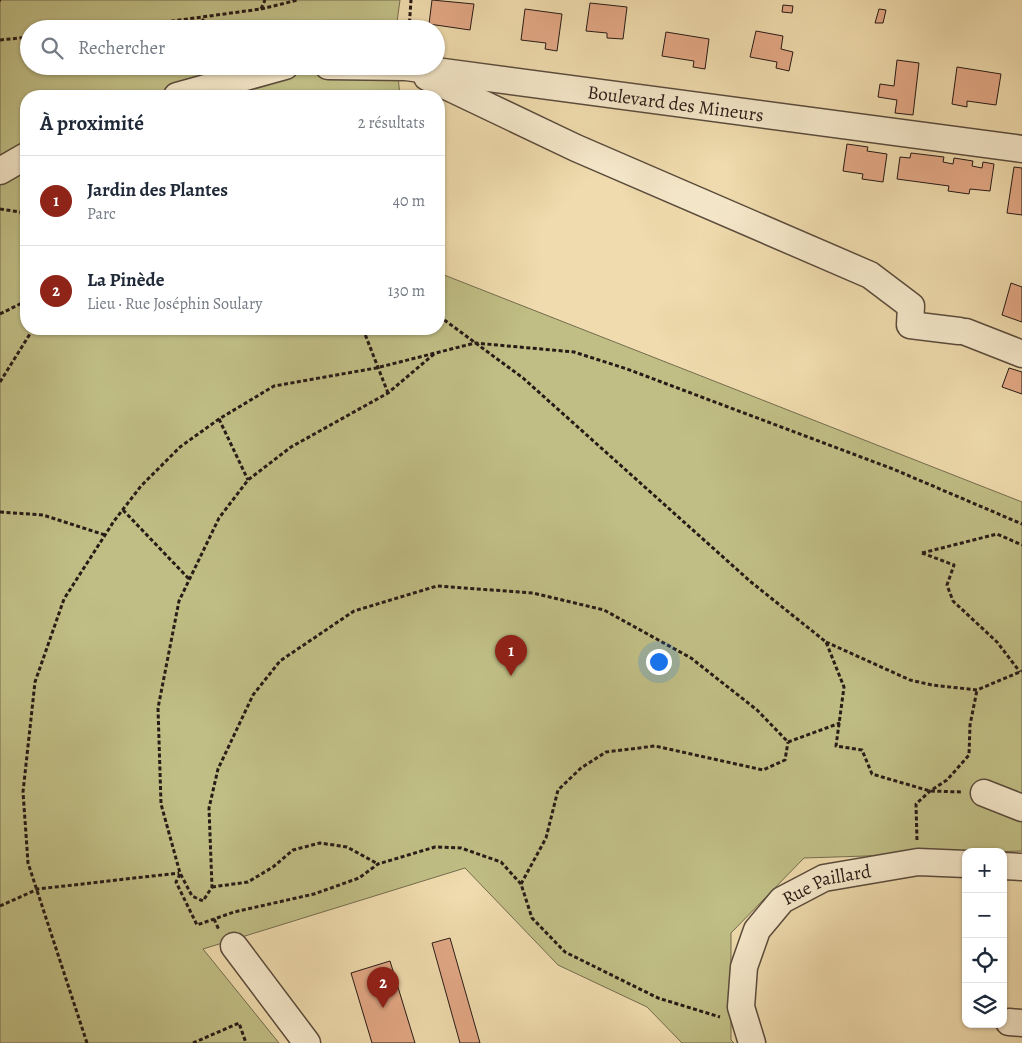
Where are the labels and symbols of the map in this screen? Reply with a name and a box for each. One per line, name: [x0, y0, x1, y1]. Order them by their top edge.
street label: Boulevard des Mineurs: [586, 79, 765, 128]
pin: 1: [495, 635, 527, 676]
your location: [646, 649, 672, 675]
street label: Rue Paillard: [778, 858, 874, 912]
pin: 2: [367, 967, 399, 1008]

